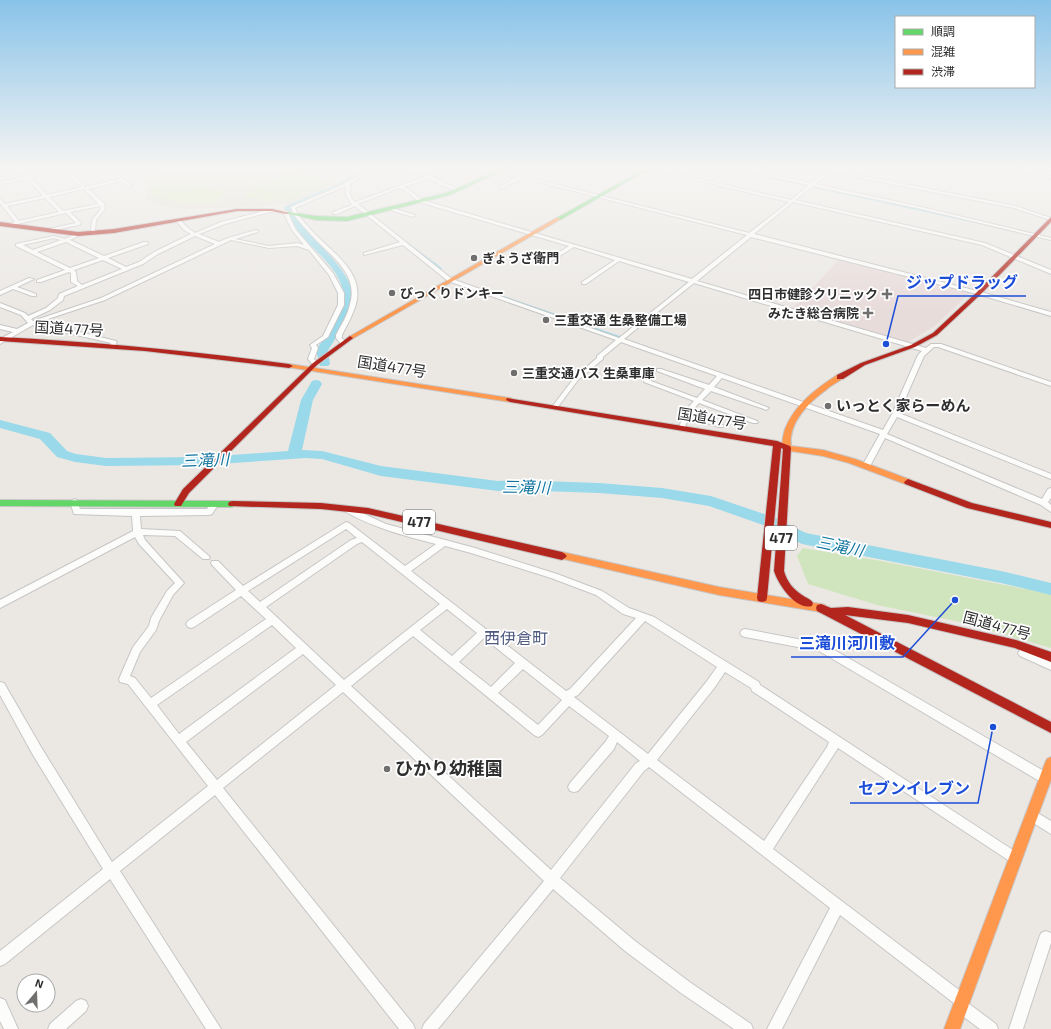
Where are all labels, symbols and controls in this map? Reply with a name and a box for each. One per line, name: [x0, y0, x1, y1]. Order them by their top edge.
legend: [895, 16, 1035, 88]
text: 順調: [931, 24, 955, 38]
text: 混雑: [931, 44, 955, 58]
text: 渋滞: [931, 64, 955, 78]
place label: ぎょうざ衛門: [482, 250, 559, 266]
marker: ぎょうざ衛門: [469, 253, 479, 263]
callout: ジップドラッグ: [898, 268, 1026, 296]
text: ジップドラッグ: [906, 272, 1018, 291]
place label: びっくりドンキー: [400, 285, 504, 301]
place label: 四日市健診クリニック: [748, 286, 878, 302]
marker: びっくりドンキー: [387, 288, 397, 298]
marker: 四日市健診クリニック: [881, 288, 893, 300]
place label: みたき総合病院: [768, 305, 859, 321]
marker: みたき総合病院: [862, 307, 874, 319]
place label: 三重交通 生桑整備工場: [554, 312, 687, 328]
marker: 三重交通 生桑整備工場: [541, 315, 551, 325]
street label: 国道477号: [34, 317, 104, 339]
street label: 国道477号: [356, 352, 428, 380]
place label: 三重交通バス 生桑車庫: [522, 365, 655, 381]
marker: 三重交通バス 生桑車庫: [509, 368, 519, 378]
place label: いっとく家らーめん: [836, 396, 971, 414]
marker: いっとく家らーめん: [823, 401, 833, 411]
street label: 国道477号: [676, 404, 748, 432]
water label: 三滝川: [181, 449, 231, 470]
water label: 三滝川: [502, 477, 552, 496]
road number: 477: [403, 510, 435, 534]
road number: 477: [765, 526, 797, 550]
water label: 三滝川: [815, 531, 868, 560]
street label: 国道477号: [961, 607, 1033, 643]
district label: 西伊倉町: [484, 628, 548, 647]
callout: 三滝川河川敷: [791, 629, 903, 657]
text: 三滝川河川敷: [799, 633, 895, 652]
place label: ひかり幼稚園: [395, 757, 503, 779]
marker: ひかり幼稚園: [382, 764, 392, 774]
callout: セブンイレブン: [850, 775, 978, 803]
text: セブンイレブン: [858, 778, 970, 797]
north arrow: [16, 973, 56, 1013]
text: N: [34, 976, 45, 991]

